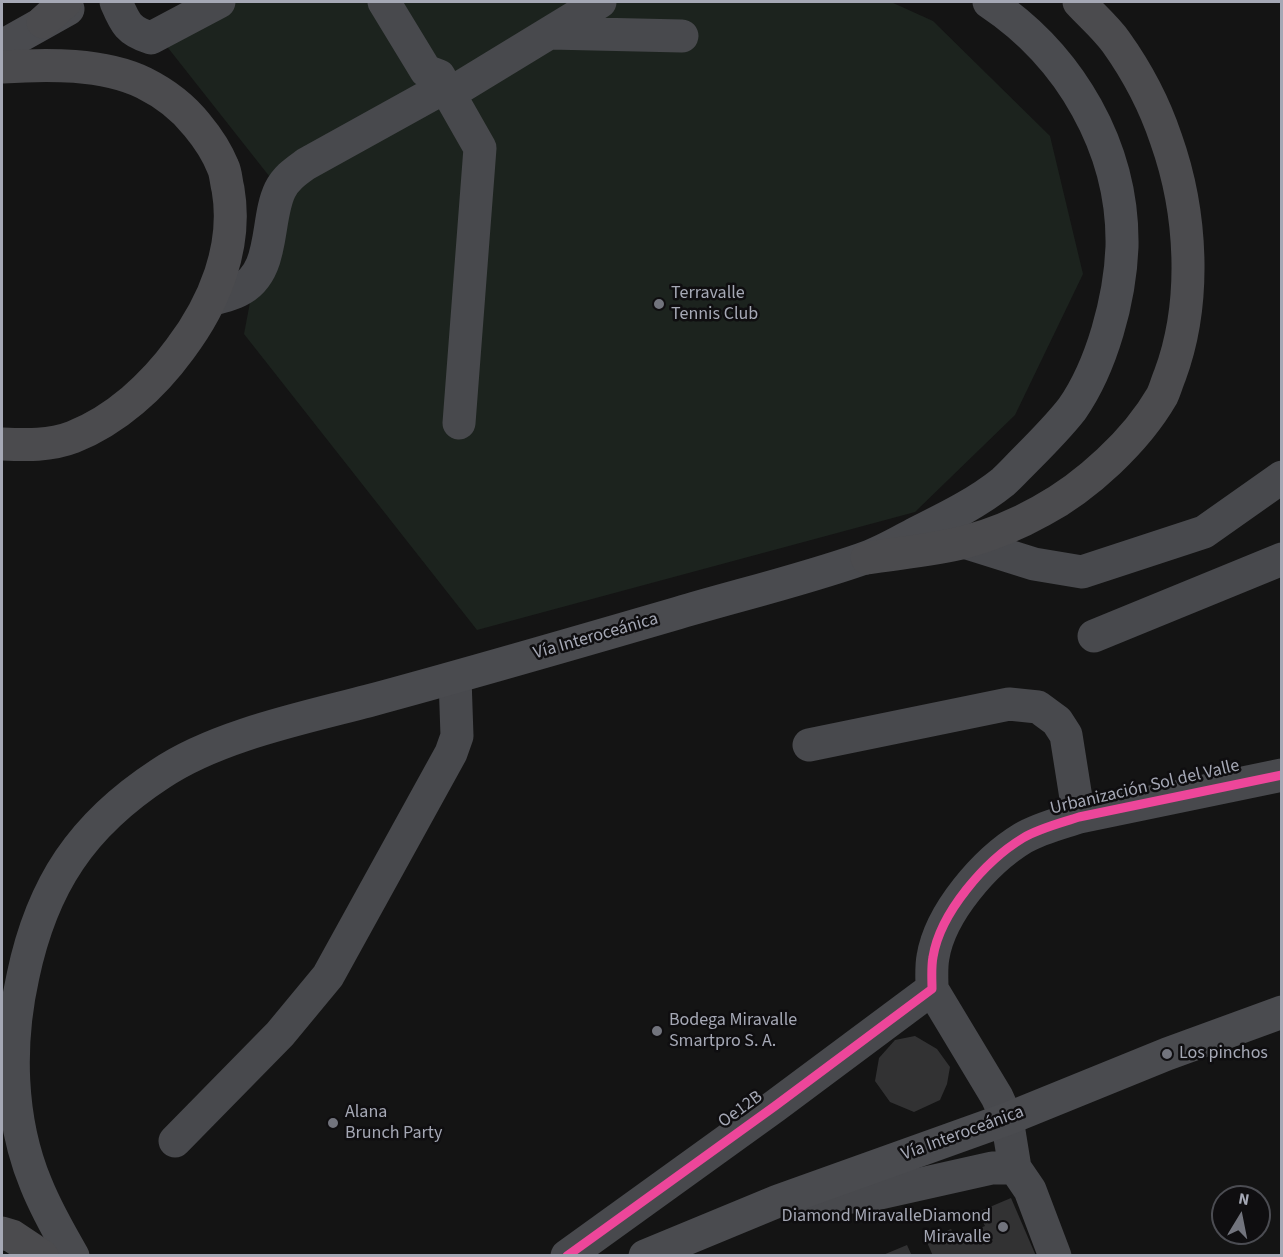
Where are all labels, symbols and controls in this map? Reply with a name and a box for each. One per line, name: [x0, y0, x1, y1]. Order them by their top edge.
place label: Terravalle Tennis Club: [671, 283, 758, 326]
marker: Terravalle Tennis Club: [652, 297, 666, 311]
street label: Vía Interoceánica: [531, 609, 661, 665]
street label: Urbanización Sol del Valle: [1048, 756, 1242, 820]
place label: Bodega Miravalle Smartpro S. A.: [669, 1010, 797, 1052]
marker: Bodega Miravalle Smartpro S. A.: [650, 1024, 664, 1038]
place label: Los pinchos: [1179, 1043, 1268, 1065]
marker: Los pinchos: [1160, 1047, 1174, 1061]
street label: Oe12B: [715, 1087, 767, 1133]
place label: Alana Brunch Party: [345, 1102, 442, 1144]
street label: Vía Interoceánica: [899, 1102, 1027, 1166]
marker: Alana Brunch Party: [326, 1116, 340, 1130]
north arrow: [1211, 1185, 1271, 1245]
text: N: [1237, 1187, 1251, 1211]
place label: Diamond MiravalleDiamond Miravalle: [782, 1206, 991, 1248]
marker: Diamond MiravalleDiamond Miravalle: [996, 1220, 1010, 1234]

